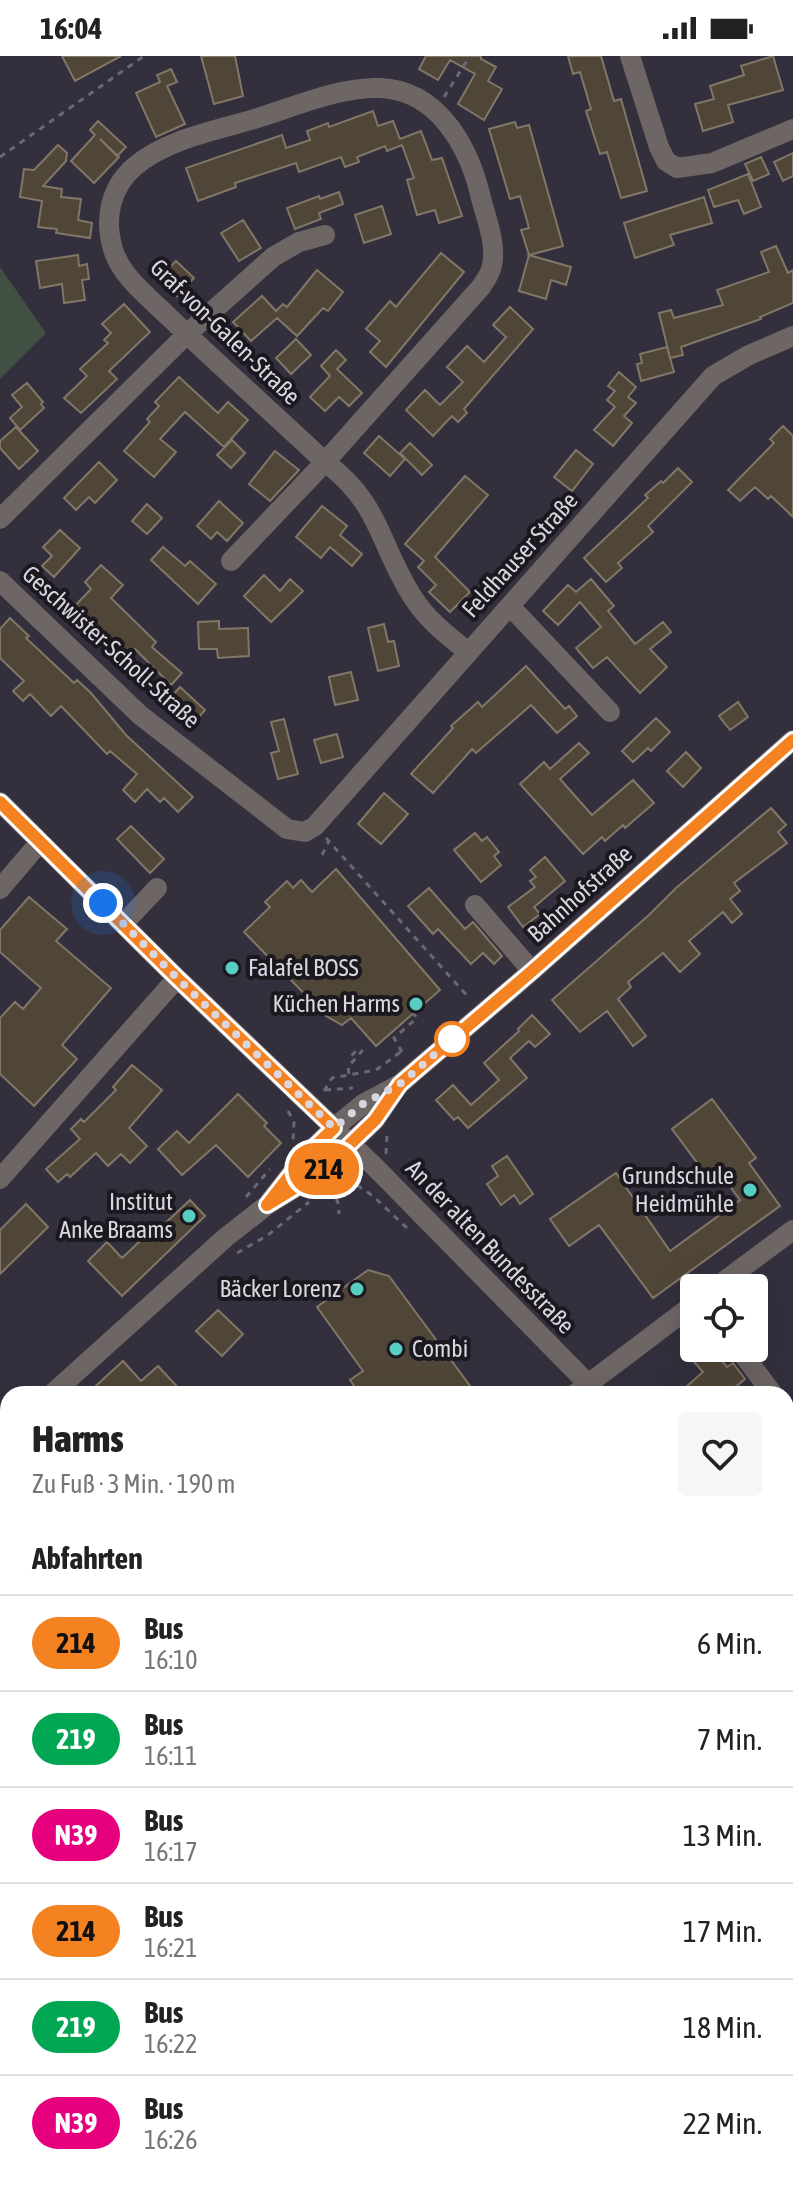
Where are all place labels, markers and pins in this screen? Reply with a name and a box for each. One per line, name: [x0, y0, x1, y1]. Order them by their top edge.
place label: Falafel BOSS: [248, 954, 359, 981]
marker: Falafel BOSS: [223, 959, 241, 977]
place label: Küchen Harms: [273, 990, 400, 1017]
marker: Küchen Harms: [407, 995, 425, 1013]
unlabelled marker: [435, 1022, 469, 1056]
place label: Grundschule Heidmühle: [622, 1162, 734, 1217]
marker: Grundschule Heidmühle: [741, 1181, 759, 1199]
place label: Institut Anke Braams: [59, 1188, 173, 1243]
marker: Institut Anke Braams: [180, 1207, 198, 1225]
place label: Bäcker Lorenz: [219, 1275, 341, 1302]
marker: Bäcker Lorenz: [348, 1280, 366, 1298]
place label: Combi: [412, 1335, 468, 1362]
marker: Combi: [387, 1340, 405, 1358]

